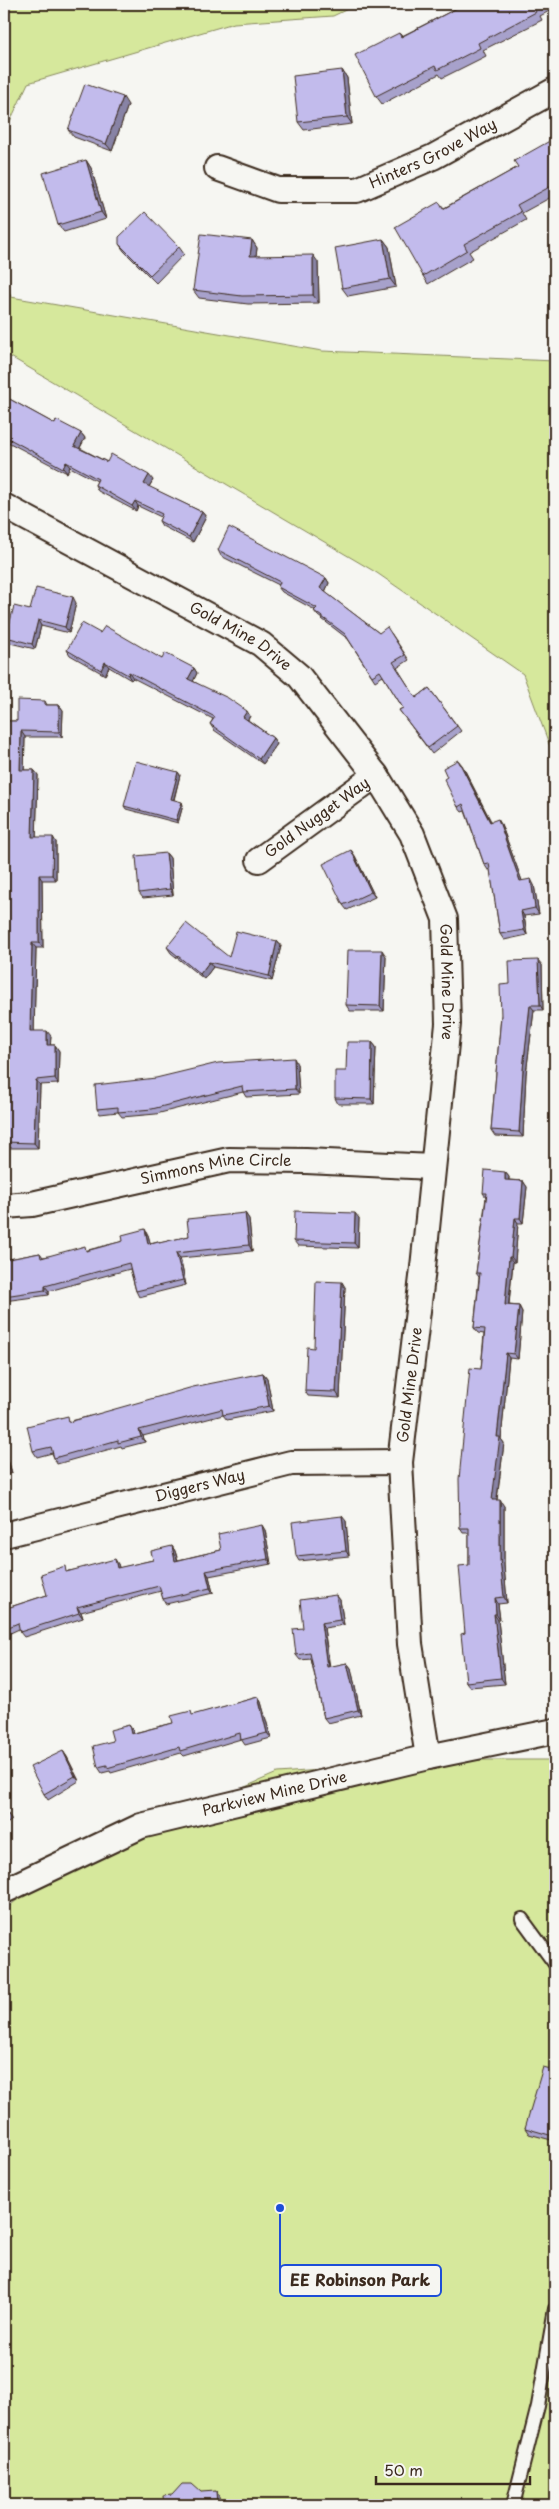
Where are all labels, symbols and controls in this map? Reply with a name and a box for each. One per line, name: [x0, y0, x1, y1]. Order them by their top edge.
street label: Hinters Grove Way: [365, 111, 500, 193]
street label: Gold Mine Drive: [186, 595, 297, 675]
street label: Gold Nugget Way: [259, 770, 374, 863]
street label: Gold Mine Drive: [435, 923, 461, 1041]
street label: Simmons Mine Circle: [138, 1147, 292, 1189]
street label: Gold Mine Drive: [390, 1326, 427, 1444]
street label: Diggers Way: [152, 1462, 247, 1507]
street label: Parkview Mine Drive: [199, 1764, 349, 1821]
callout: EE Robinson Park: [280, 2265, 441, 2296]
text: EE Robinson Park: [290, 2267, 430, 2291]
scale bar: [376, 2454, 530, 2486]
text: 50 m: [384, 2458, 423, 2481]

